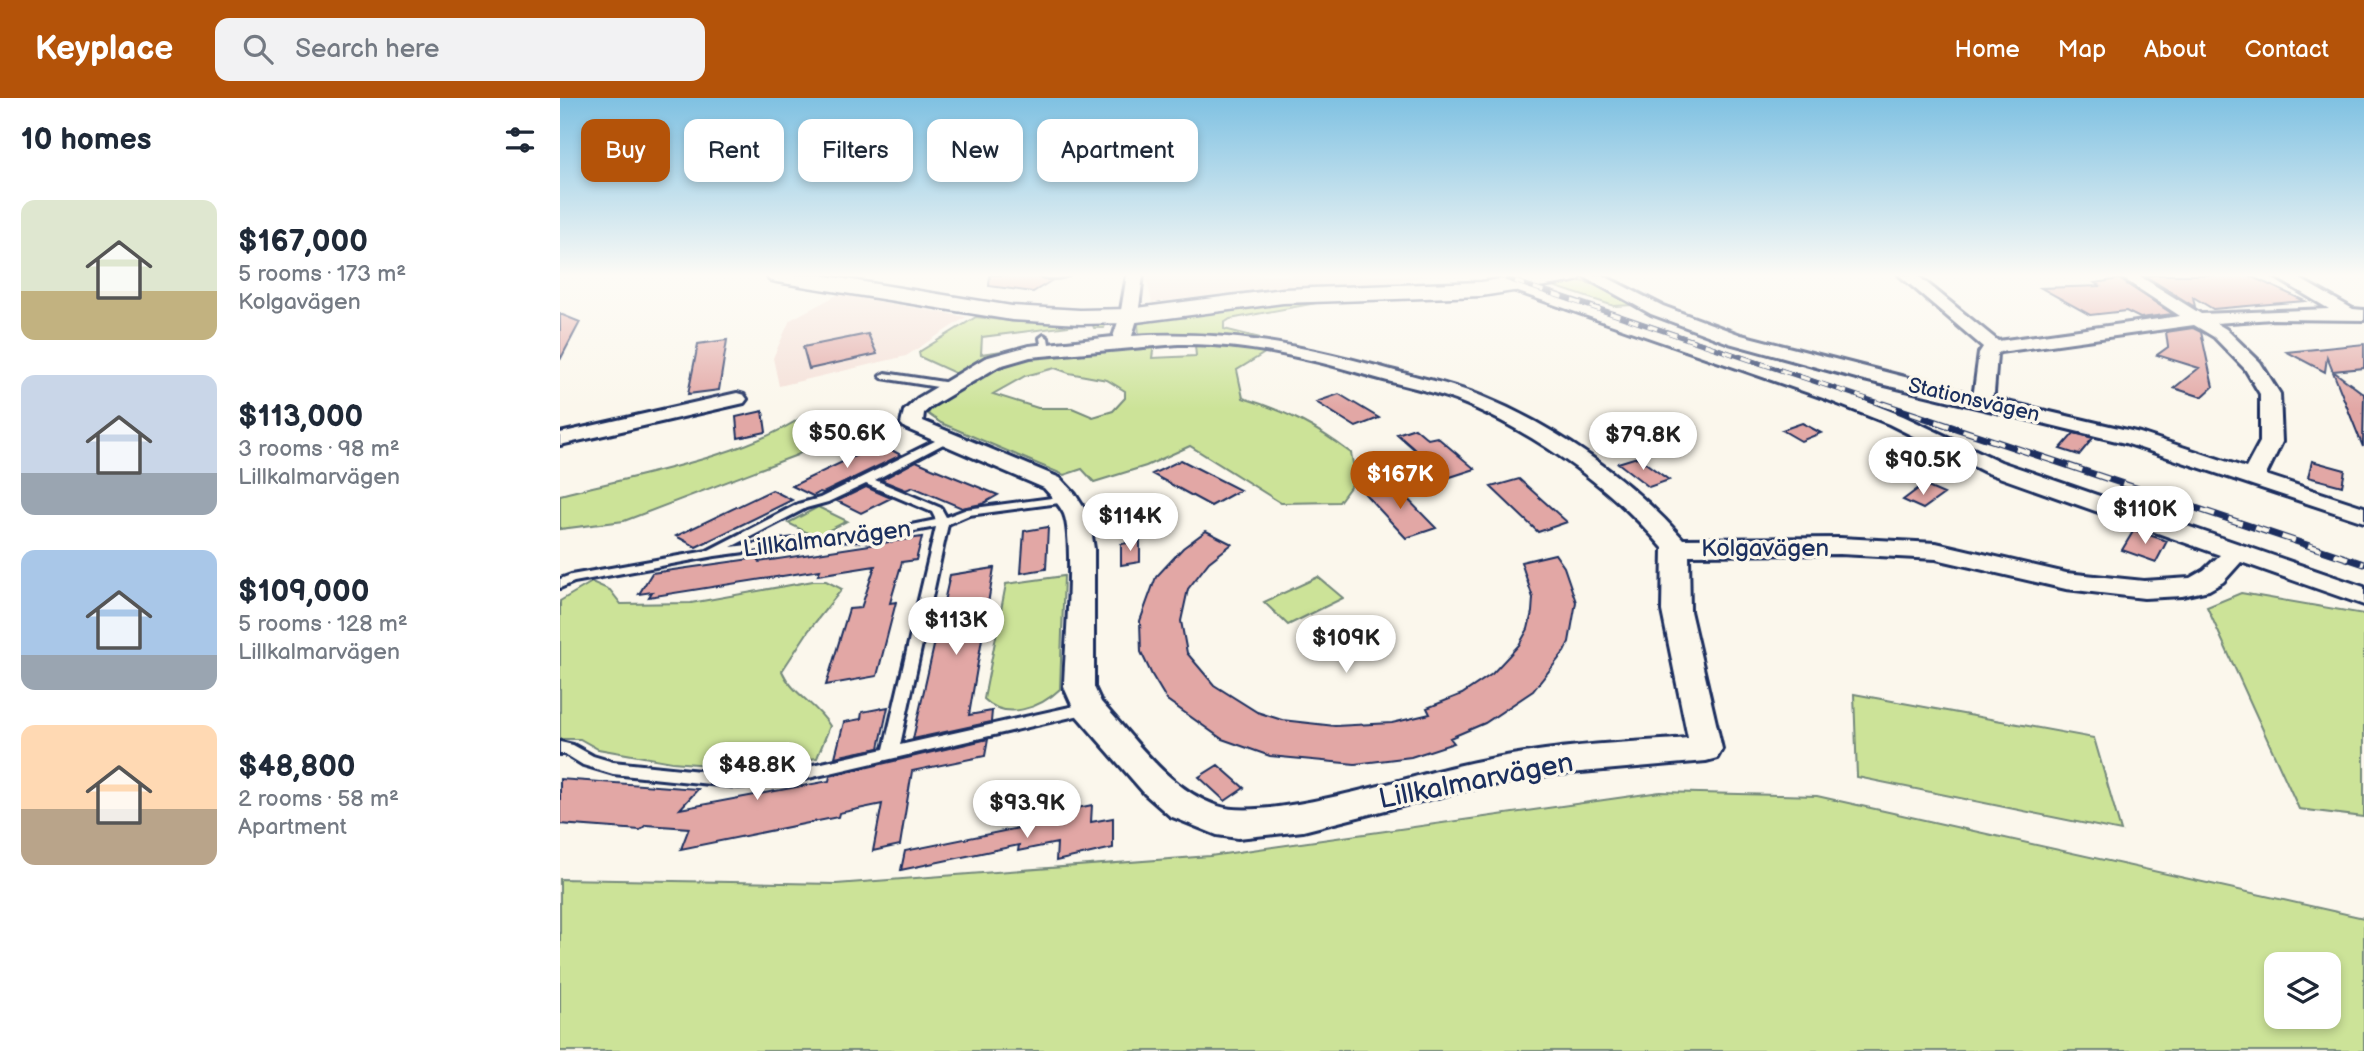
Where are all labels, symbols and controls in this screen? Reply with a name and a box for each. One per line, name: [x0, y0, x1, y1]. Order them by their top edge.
search box: [215, 18, 705, 81]
text: Keyplace: [35, 29, 173, 69]
icon: search: [239, 30, 277, 68]
text: Search here: [295, 34, 439, 65]
text: Home: [1955, 35, 2020, 64]
text: Map: [2058, 35, 2106, 64]
text: About: [2144, 35, 2206, 64]
text: Contact: [2244, 35, 2329, 64]
chip: Buy: [581, 119, 670, 182]
chip: Rent: [684, 119, 784, 182]
chip: Filters: [798, 119, 913, 182]
chip: New: [927, 119, 1023, 182]
chip: Apartment: [1037, 119, 1198, 182]
icon: filters: [501, 121, 539, 159]
text: 10 homes: [21, 122, 152, 158]
text: $167,000: [238, 224, 368, 260]
icon: home: [77, 228, 161, 312]
text: 5 rooms · 173 m²: [238, 260, 406, 288]
text: Kolgavägen: [238, 288, 361, 316]
street label: Stationsvägen: [1906, 373, 2042, 427]
text: $113,000: [238, 399, 363, 435]
icon: home: [77, 403, 161, 487]
pin: $50.6K: [790, 410, 904, 470]
pin: $79.8K: [1586, 412, 1700, 472]
text: $50.6K: [808, 419, 886, 447]
text: $79.8K: [1605, 421, 1681, 449]
text: 3 rooms · 98 m²: [238, 435, 400, 463]
pin: $90.5K: [1866, 438, 1980, 497]
text: $90.5K: [1885, 446, 1961, 474]
pin: $167K: [1351, 452, 1449, 511]
text: $167K: [1366, 460, 1434, 488]
text: Lillkalmarvägen: [238, 463, 400, 491]
pin: $110K: [2096, 486, 2194, 546]
pin: $114K: [1081, 494, 1179, 553]
text: $110K: [2113, 495, 2177, 523]
text: $114K: [1098, 502, 1162, 530]
street label: Lillkalmarvägen: [741, 514, 913, 564]
street label: Kolgavägen: [1701, 534, 1829, 563]
text: $109,000: [238, 574, 369, 610]
icon: home: [77, 578, 161, 662]
pin: $113K: [907, 598, 1005, 657]
text: $113K: [924, 606, 988, 634]
text: 5 rooms · 128 m²: [238, 610, 408, 638]
pin: $109K: [1297, 616, 1395, 675]
text: $109K: [1312, 624, 1380, 652]
text: Lillkalmarvägen: [238, 638, 400, 666]
pin: $48.8K: [700, 742, 814, 802]
street label: Lillkalmarvägen: [1376, 746, 1576, 816]
text: $48,800: [238, 749, 356, 785]
text: $48.8K: [718, 751, 796, 779]
icon: home: [77, 753, 161, 837]
pin: $93.9K: [970, 780, 1084, 840]
text: 2 rooms · 58 m²: [238, 785, 399, 813]
text: $93.9K: [989, 789, 1065, 817]
text: Apartment: [238, 813, 347, 841]
map controls: [2264, 952, 2341, 1029]
button: layers: [2264, 952, 2341, 1029]

